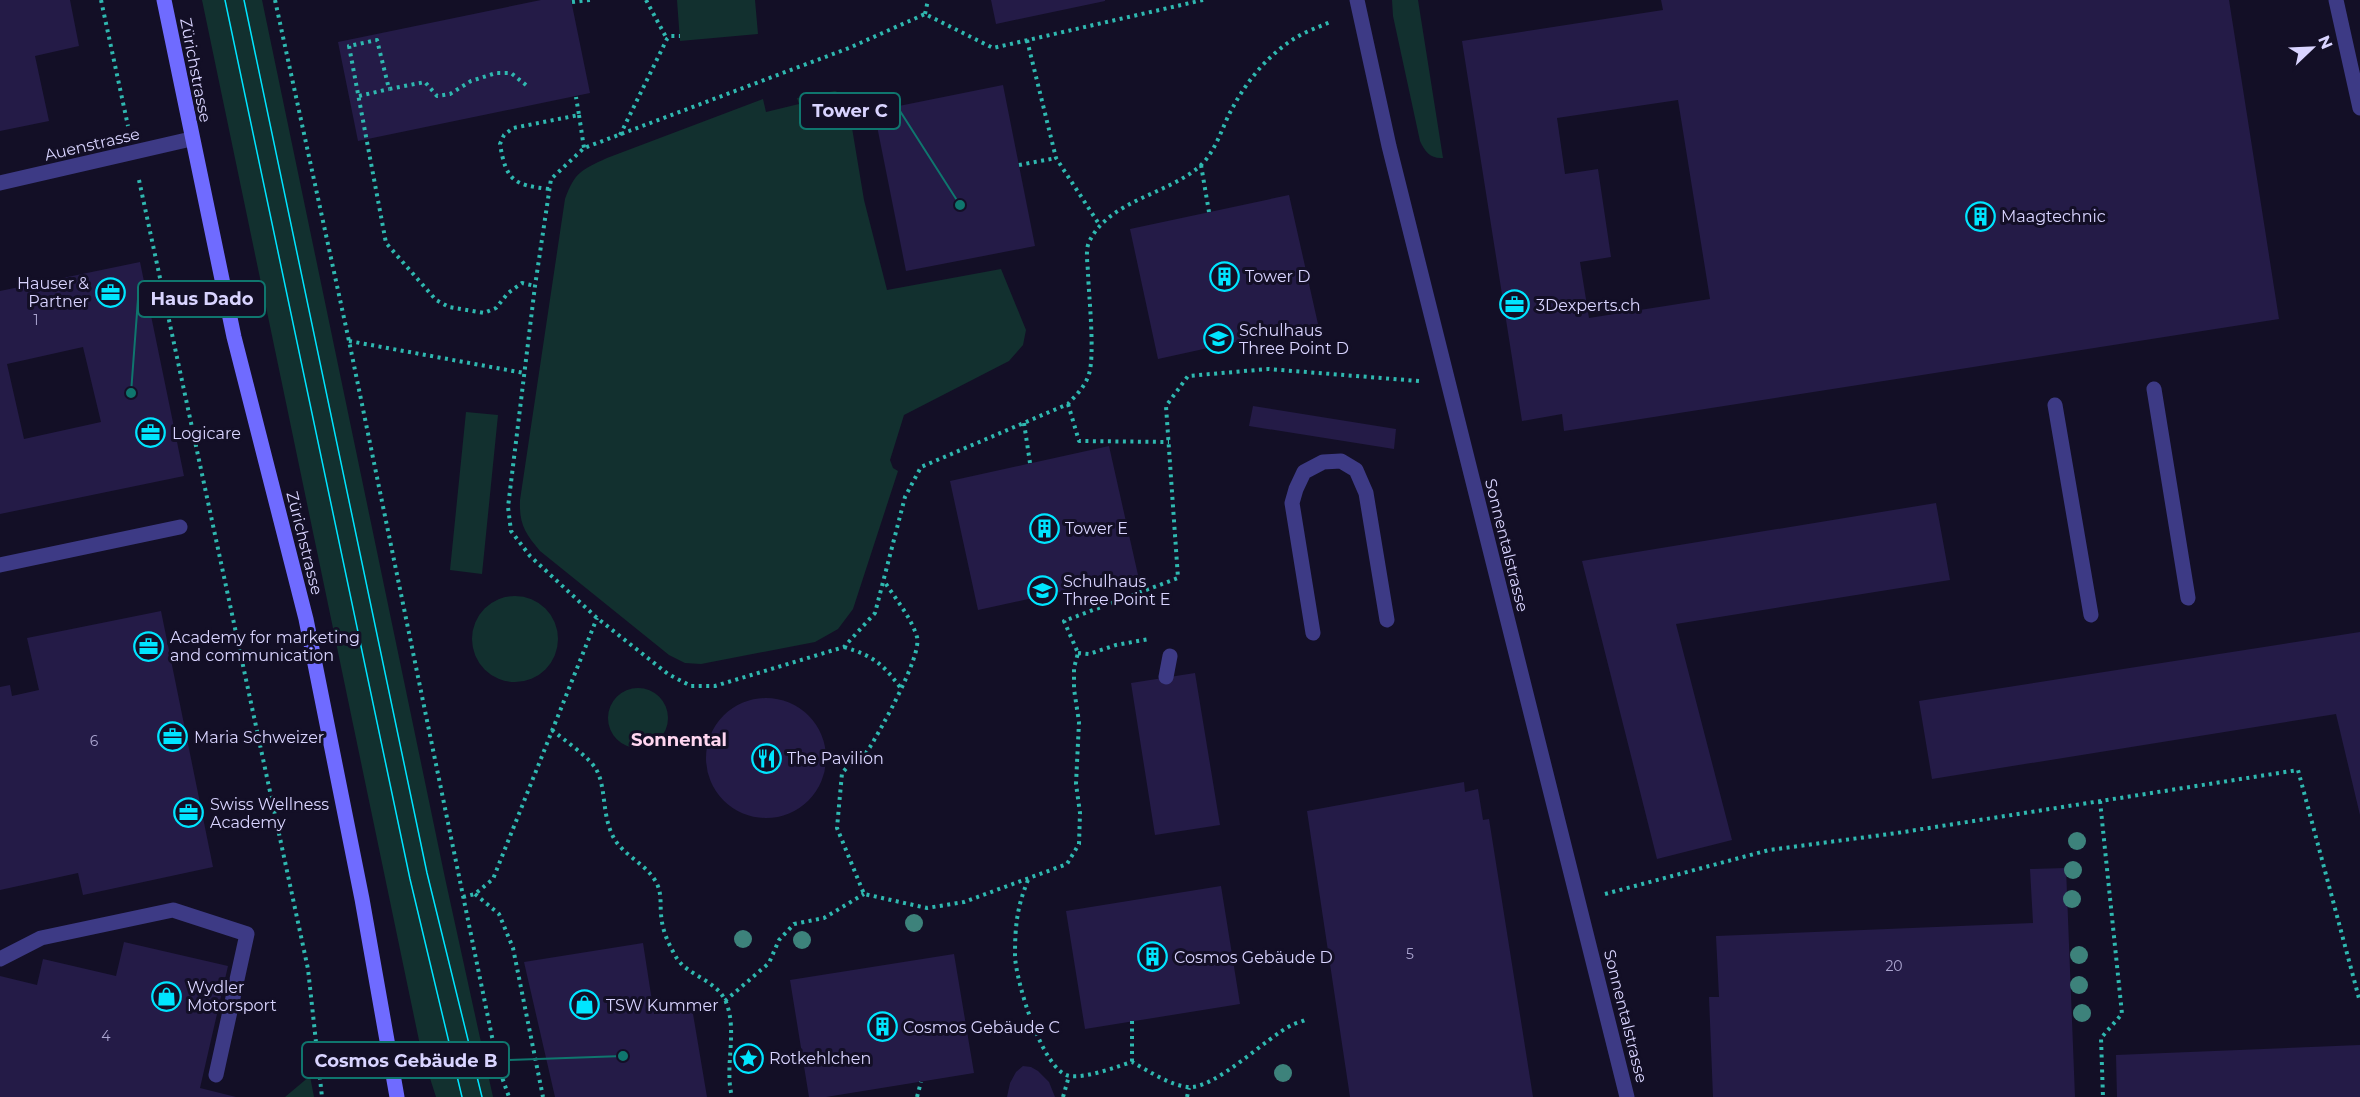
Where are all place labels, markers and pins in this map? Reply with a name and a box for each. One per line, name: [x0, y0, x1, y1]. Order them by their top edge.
callout: Tower C: [800, 93, 900, 129]
building icon: Maagtechnic: [1964, 200, 1996, 232]
place label: Maagtechnic: [2001, 207, 2106, 226]
building icon: Tower D: [1208, 260, 1240, 292]
place label: Tower D: [1245, 267, 1310, 286]
place label: Hauser & Partner: [17, 274, 89, 311]
office icon: Hauser & Partner: [94, 276, 126, 308]
callout: Haus Dado: [138, 281, 265, 317]
office icon: 3Dexperts.ch: [1499, 289, 1531, 321]
place label: 3Dexperts.ch: [1536, 296, 1641, 315]
place label: Schulhaus Three Point D: [1239, 321, 1349, 358]
school or university icon: Schulhaus Three Point D: [1202, 323, 1234, 355]
office icon: Logicare: [135, 417, 167, 449]
place label: Logicare: [172, 424, 241, 443]
building icon: Tower E: [1028, 512, 1060, 544]
place label: Tower E: [1065, 519, 1128, 538]
place label: Schulhaus Three Point E: [1063, 572, 1171, 609]
school or university icon: Schulhaus Three Point E: [1026, 574, 1058, 606]
place label: Academy for marketing and communication: [170, 628, 360, 665]
office icon: Academy for marketing and communication: [133, 630, 165, 662]
office icon: Maria Schweizer: [157, 721, 189, 753]
place label: Maria Schweizer: [194, 728, 324, 747]
restaurant icon: The Pavilion: [750, 742, 782, 774]
place label: The Pavilion: [787, 749, 884, 768]
place label: Swiss Wellness Academy: [210, 795, 329, 832]
office icon: Swiss Wellness Academy: [173, 797, 205, 829]
building icon: Cosmos Gebäude D: [1137, 941, 1169, 973]
place label: Cosmos Gebäude D: [1174, 948, 1333, 967]
place label: Wydler Motorsport: [187, 978, 277, 1015]
shop icon: Wydler Motorsport: [150, 980, 182, 1012]
shop icon: TSW Kummer: [569, 989, 601, 1021]
place label: TSW Kummer: [606, 996, 719, 1015]
building icon: Cosmos Gebäude C: [866, 1011, 898, 1043]
place label: Cosmos Gebäude C: [903, 1018, 1060, 1037]
callout: Cosmos Gebäude B: [302, 1042, 509, 1078]
place icon: Rotkehlchen: [732, 1042, 764, 1074]
place label: Rotkehlchen: [769, 1049, 871, 1068]

